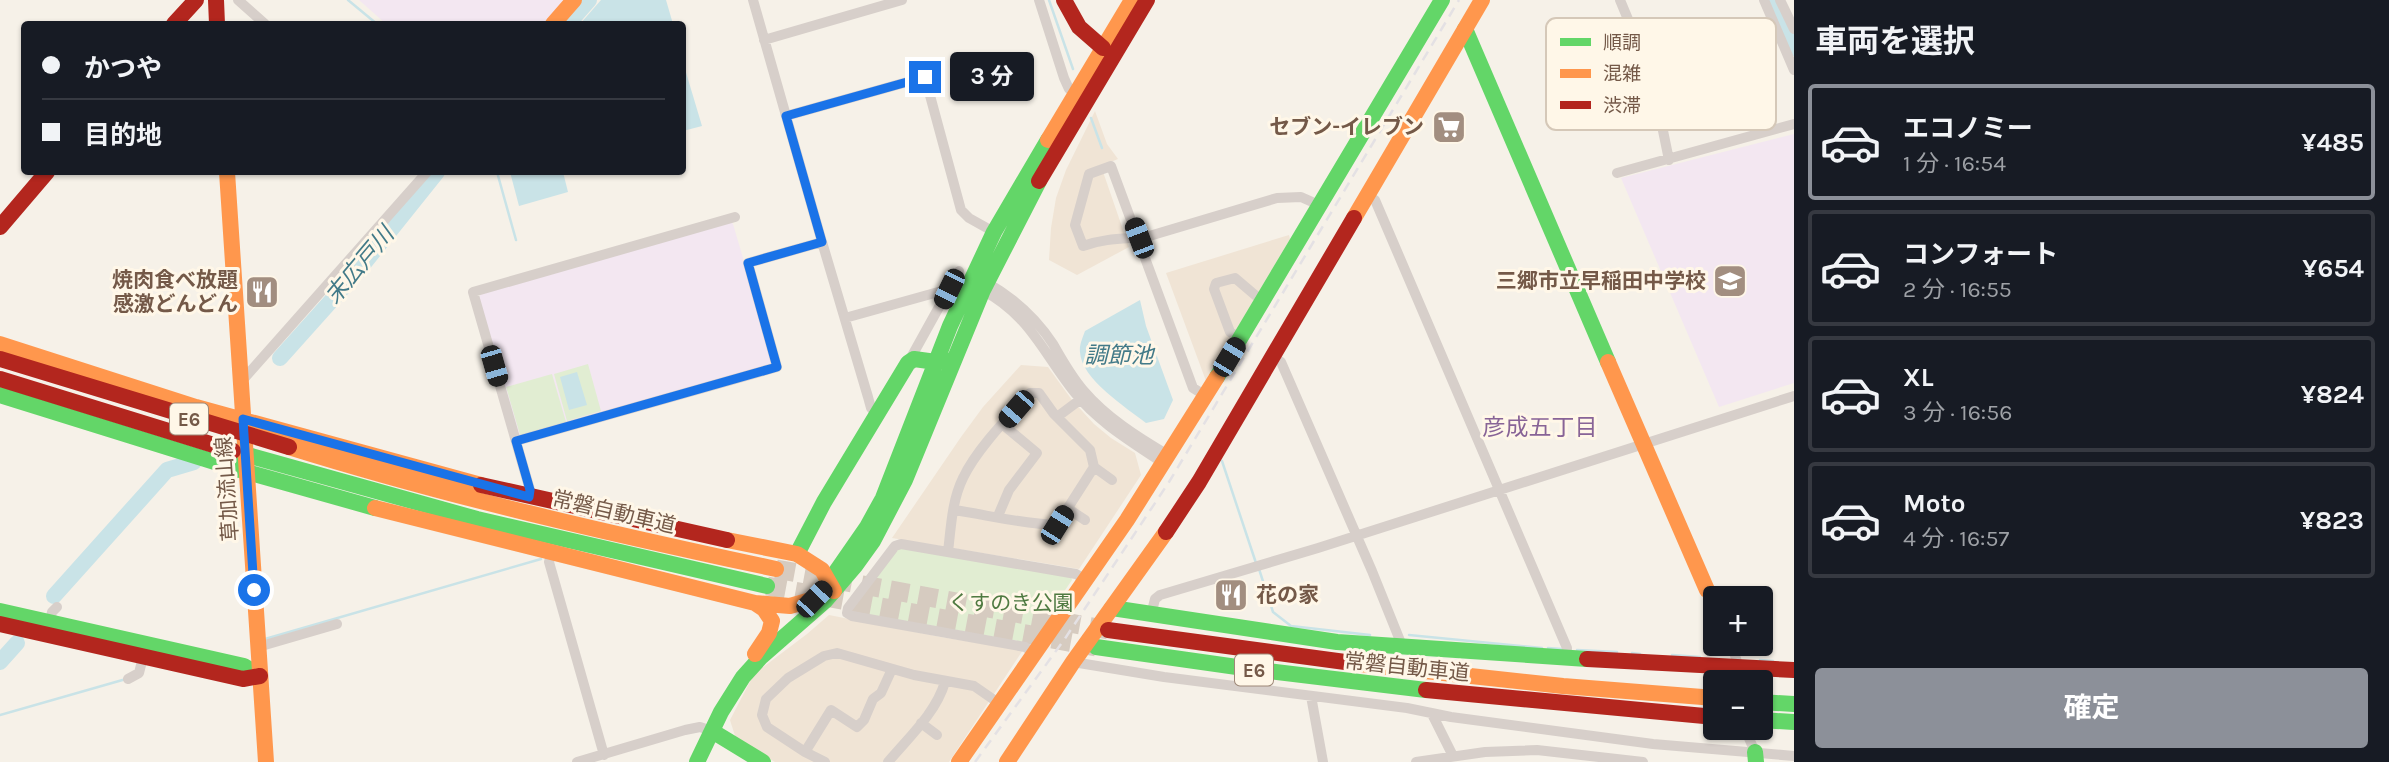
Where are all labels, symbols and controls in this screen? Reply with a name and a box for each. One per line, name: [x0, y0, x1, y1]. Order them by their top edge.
legend: [1546, 18, 1776, 130]
text: 車両を選択: [1815, 23, 1975, 60]
text: 順調: [1603, 32, 1641, 54]
callout: 3 分: [950, 52, 1034, 102]
text: かつや: [84, 53, 162, 84]
route end: [909, 61, 941, 93]
text: 3 分: [970, 63, 1014, 90]
text: 混雑: [1603, 63, 1641, 85]
text: 渋滞: [1603, 95, 1641, 117]
supermarket icon: セブン-イレブン: [1430, 108, 1468, 146]
icon: car: [1819, 111, 1882, 174]
text: エコノミー: [1903, 113, 2033, 144]
place label: セブン-イレブン: [1269, 115, 1424, 139]
text: 目的地: [84, 120, 162, 151]
text: ¥485: [2301, 127, 2364, 158]
text: 1 分 · 16:54: [1903, 150, 2006, 177]
car: [1122, 215, 1157, 261]
water label: 末広戸川: [319, 219, 401, 309]
icon: car: [1819, 237, 1882, 300]
text: コンフォート: [1903, 239, 2058, 270]
text: ¥654: [2302, 253, 2364, 284]
school or university icon: 三郷市立早稲田中学校: [1711, 262, 1749, 300]
car: [931, 266, 968, 312]
place label: 焼肉食べ放題 感激どんどん: [112, 268, 238, 316]
place label: 三郷市立早稲田中学校: [1496, 269, 1706, 293]
restaurant icon: 焼肉食べ放題 感激どんどん: [243, 273, 281, 311]
text: 2 分 · 16:55: [1903, 276, 2012, 303]
car: [1210, 334, 1249, 380]
water label: 調節池: [1085, 342, 1156, 369]
car: [479, 343, 510, 389]
text: XL: [1903, 362, 1934, 393]
icon: car: [1819, 363, 1882, 426]
text: ¥824: [2301, 379, 2364, 410]
car: [995, 386, 1038, 432]
text: 3 分 · 16:56: [1903, 399, 2012, 426]
road number: E6: [170, 404, 208, 434]
district label: 彦成五丁目: [1483, 414, 1598, 441]
street label: 草加流山線: [211, 436, 243, 542]
street label: 常磐自動車道: [550, 486, 678, 538]
text: Moto: [1903, 488, 1965, 519]
icon: car: [1819, 489, 1882, 552]
car: [1037, 502, 1078, 548]
text: ¥823: [2300, 505, 2364, 536]
text: 4 分 · 16:57: [1903, 525, 2009, 552]
route start: [238, 574, 270, 606]
restaurant icon: 花の家: [1212, 576, 1250, 614]
car: [792, 577, 837, 621]
place label: 花の家: [1256, 583, 1319, 607]
map controls: [1703, 586, 1773, 740]
button: +: [1703, 586, 1773, 656]
park label: くすのき公園: [948, 591, 1074, 615]
street label: 常磐自動車道: [1343, 648, 1471, 686]
road number: E6: [1235, 654, 1273, 685]
button: 確定: [1815, 668, 2368, 748]
button: −: [1703, 670, 1773, 740]

